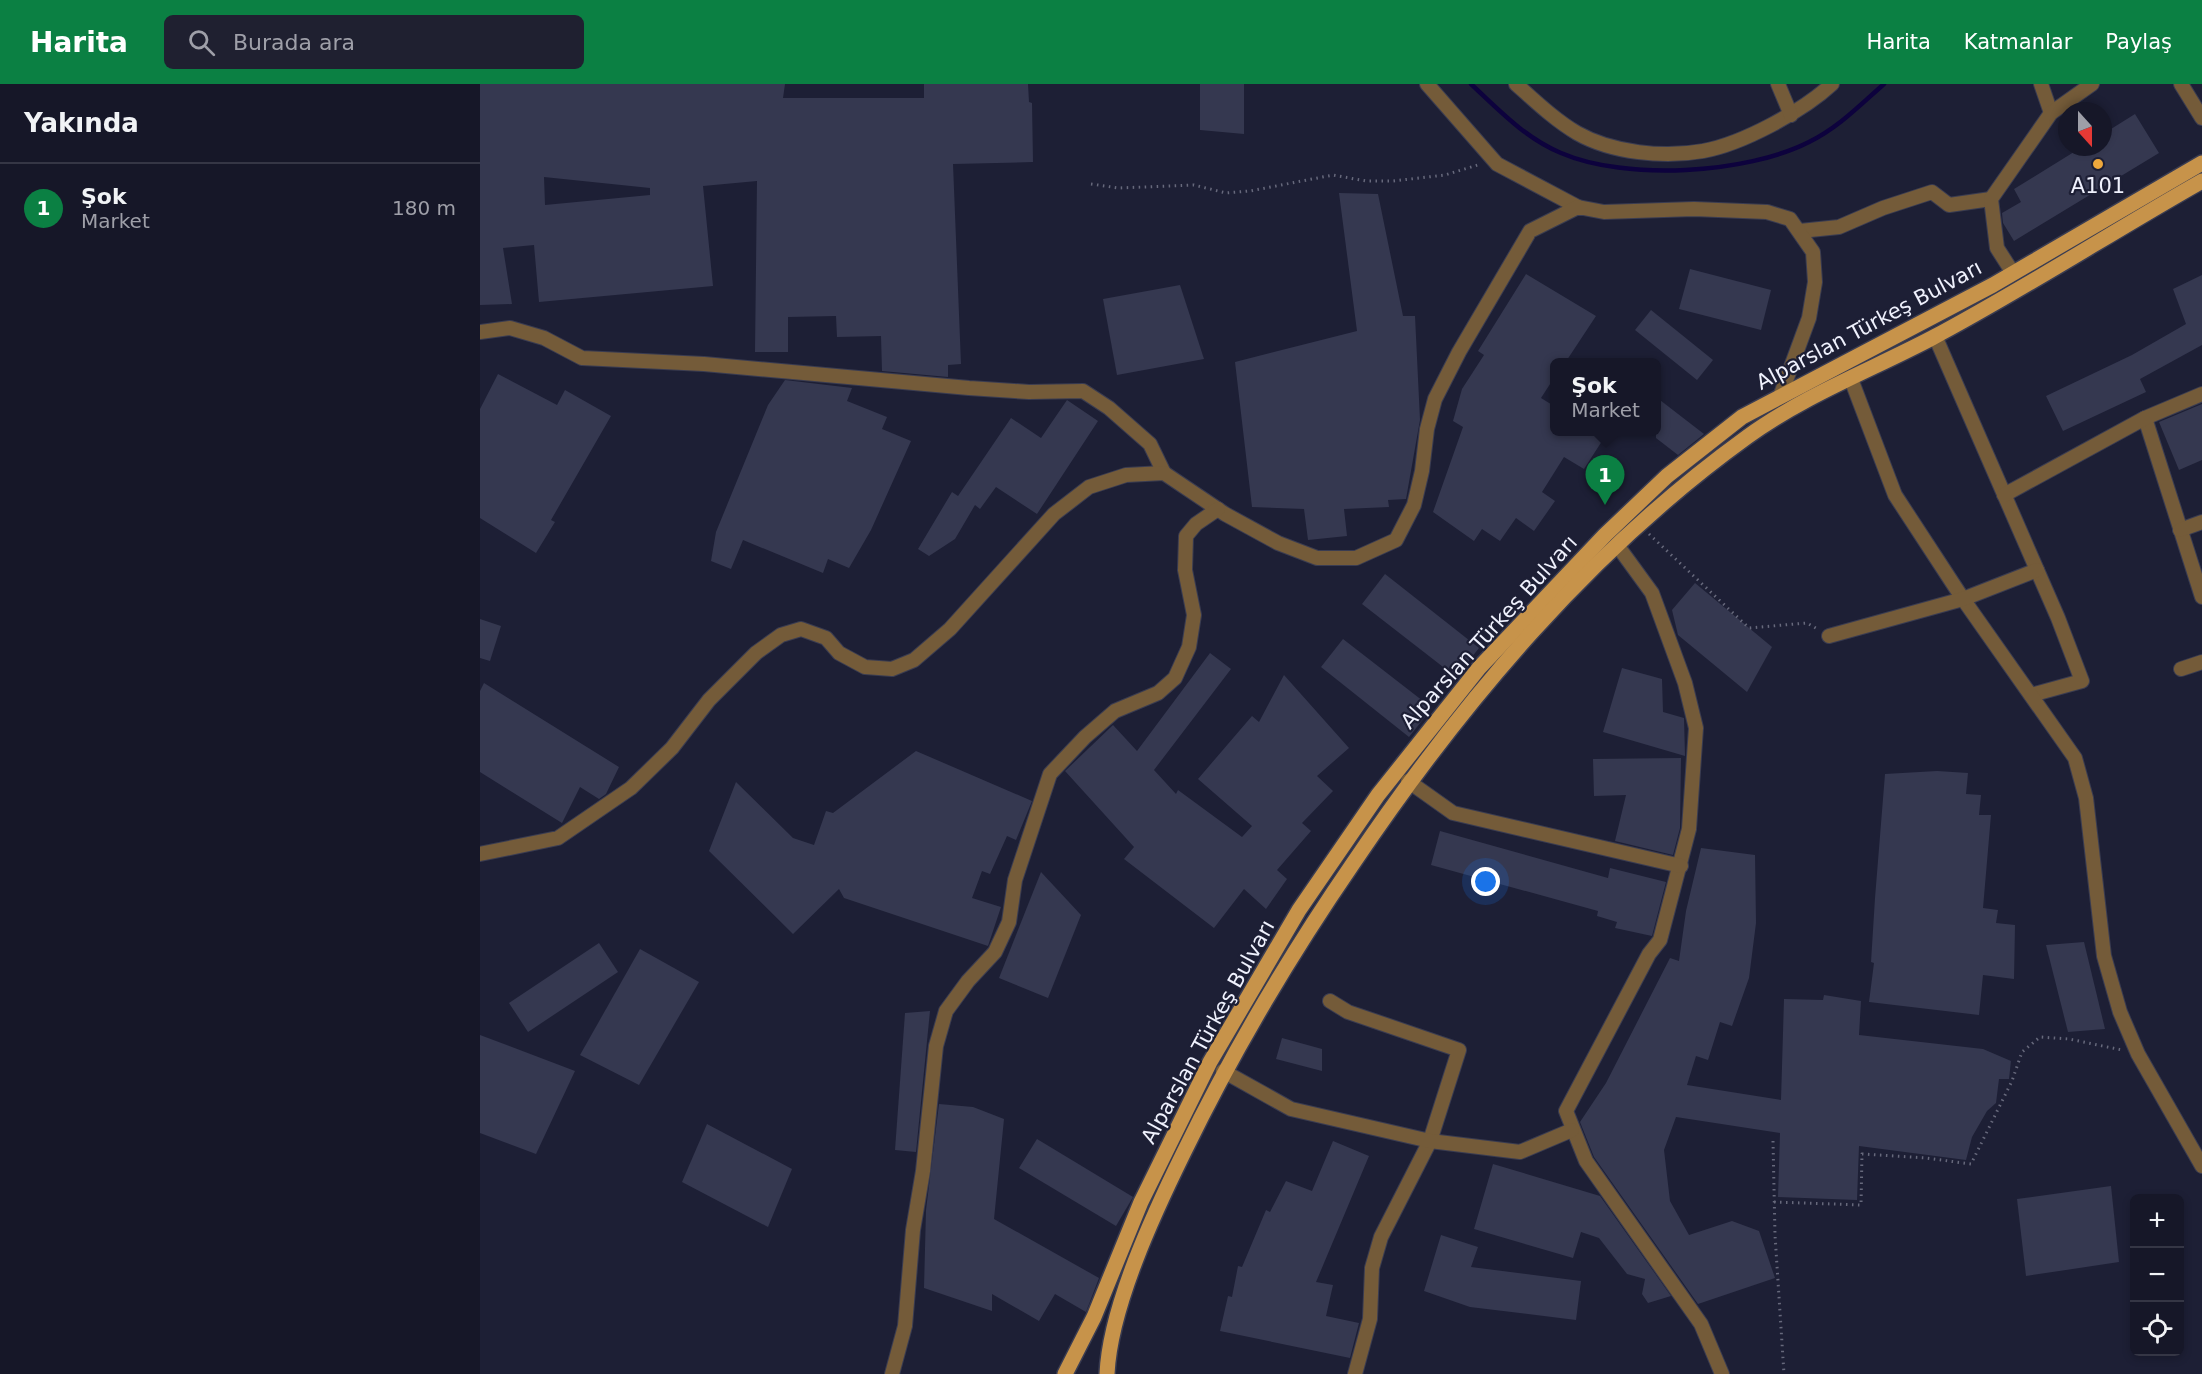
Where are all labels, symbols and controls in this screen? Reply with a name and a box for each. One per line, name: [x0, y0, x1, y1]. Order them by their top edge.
search box: [164, 15, 584, 69]
text: Harita: [30, 26, 128, 59]
icon: search: [185, 26, 218, 59]
text: Burada ara: [233, 30, 355, 55]
text: Harita: [1867, 30, 1931, 54]
text: Katmanlar: [1964, 30, 2072, 54]
text: Paylaş: [2105, 30, 2172, 54]
north arrow: [2058, 102, 2112, 156]
text: Yakında: [24, 108, 139, 138]
marker: A101: [2091, 157, 2105, 171]
place label: A101: [2071, 174, 2125, 198]
text: Şok: [81, 184, 127, 209]
text: 1: [37, 196, 50, 220]
text: 180 m: [392, 196, 456, 220]
text: Market: [81, 209, 150, 233]
street label: Alparslan Türkeş Bulvarı: [1752, 255, 1986, 395]
popup: [1550, 358, 1661, 436]
text: Şok: [1571, 373, 1617, 398]
text: Market: [1571, 398, 1640, 422]
pin: 1: [1586, 456, 1624, 505]
street label: Alparslan Türkeş Bulvarı: [1396, 530, 1582, 734]
your location: [1471, 867, 1500, 896]
street label: Alparslan Türkeş Bulvarı: [1136, 916, 1280, 1148]
map controls: [2130, 1194, 2184, 1356]
button: +: [2130, 1194, 2184, 1248]
button: −: [2130, 1248, 2184, 1302]
button: locate: [2130, 1302, 2184, 1356]

